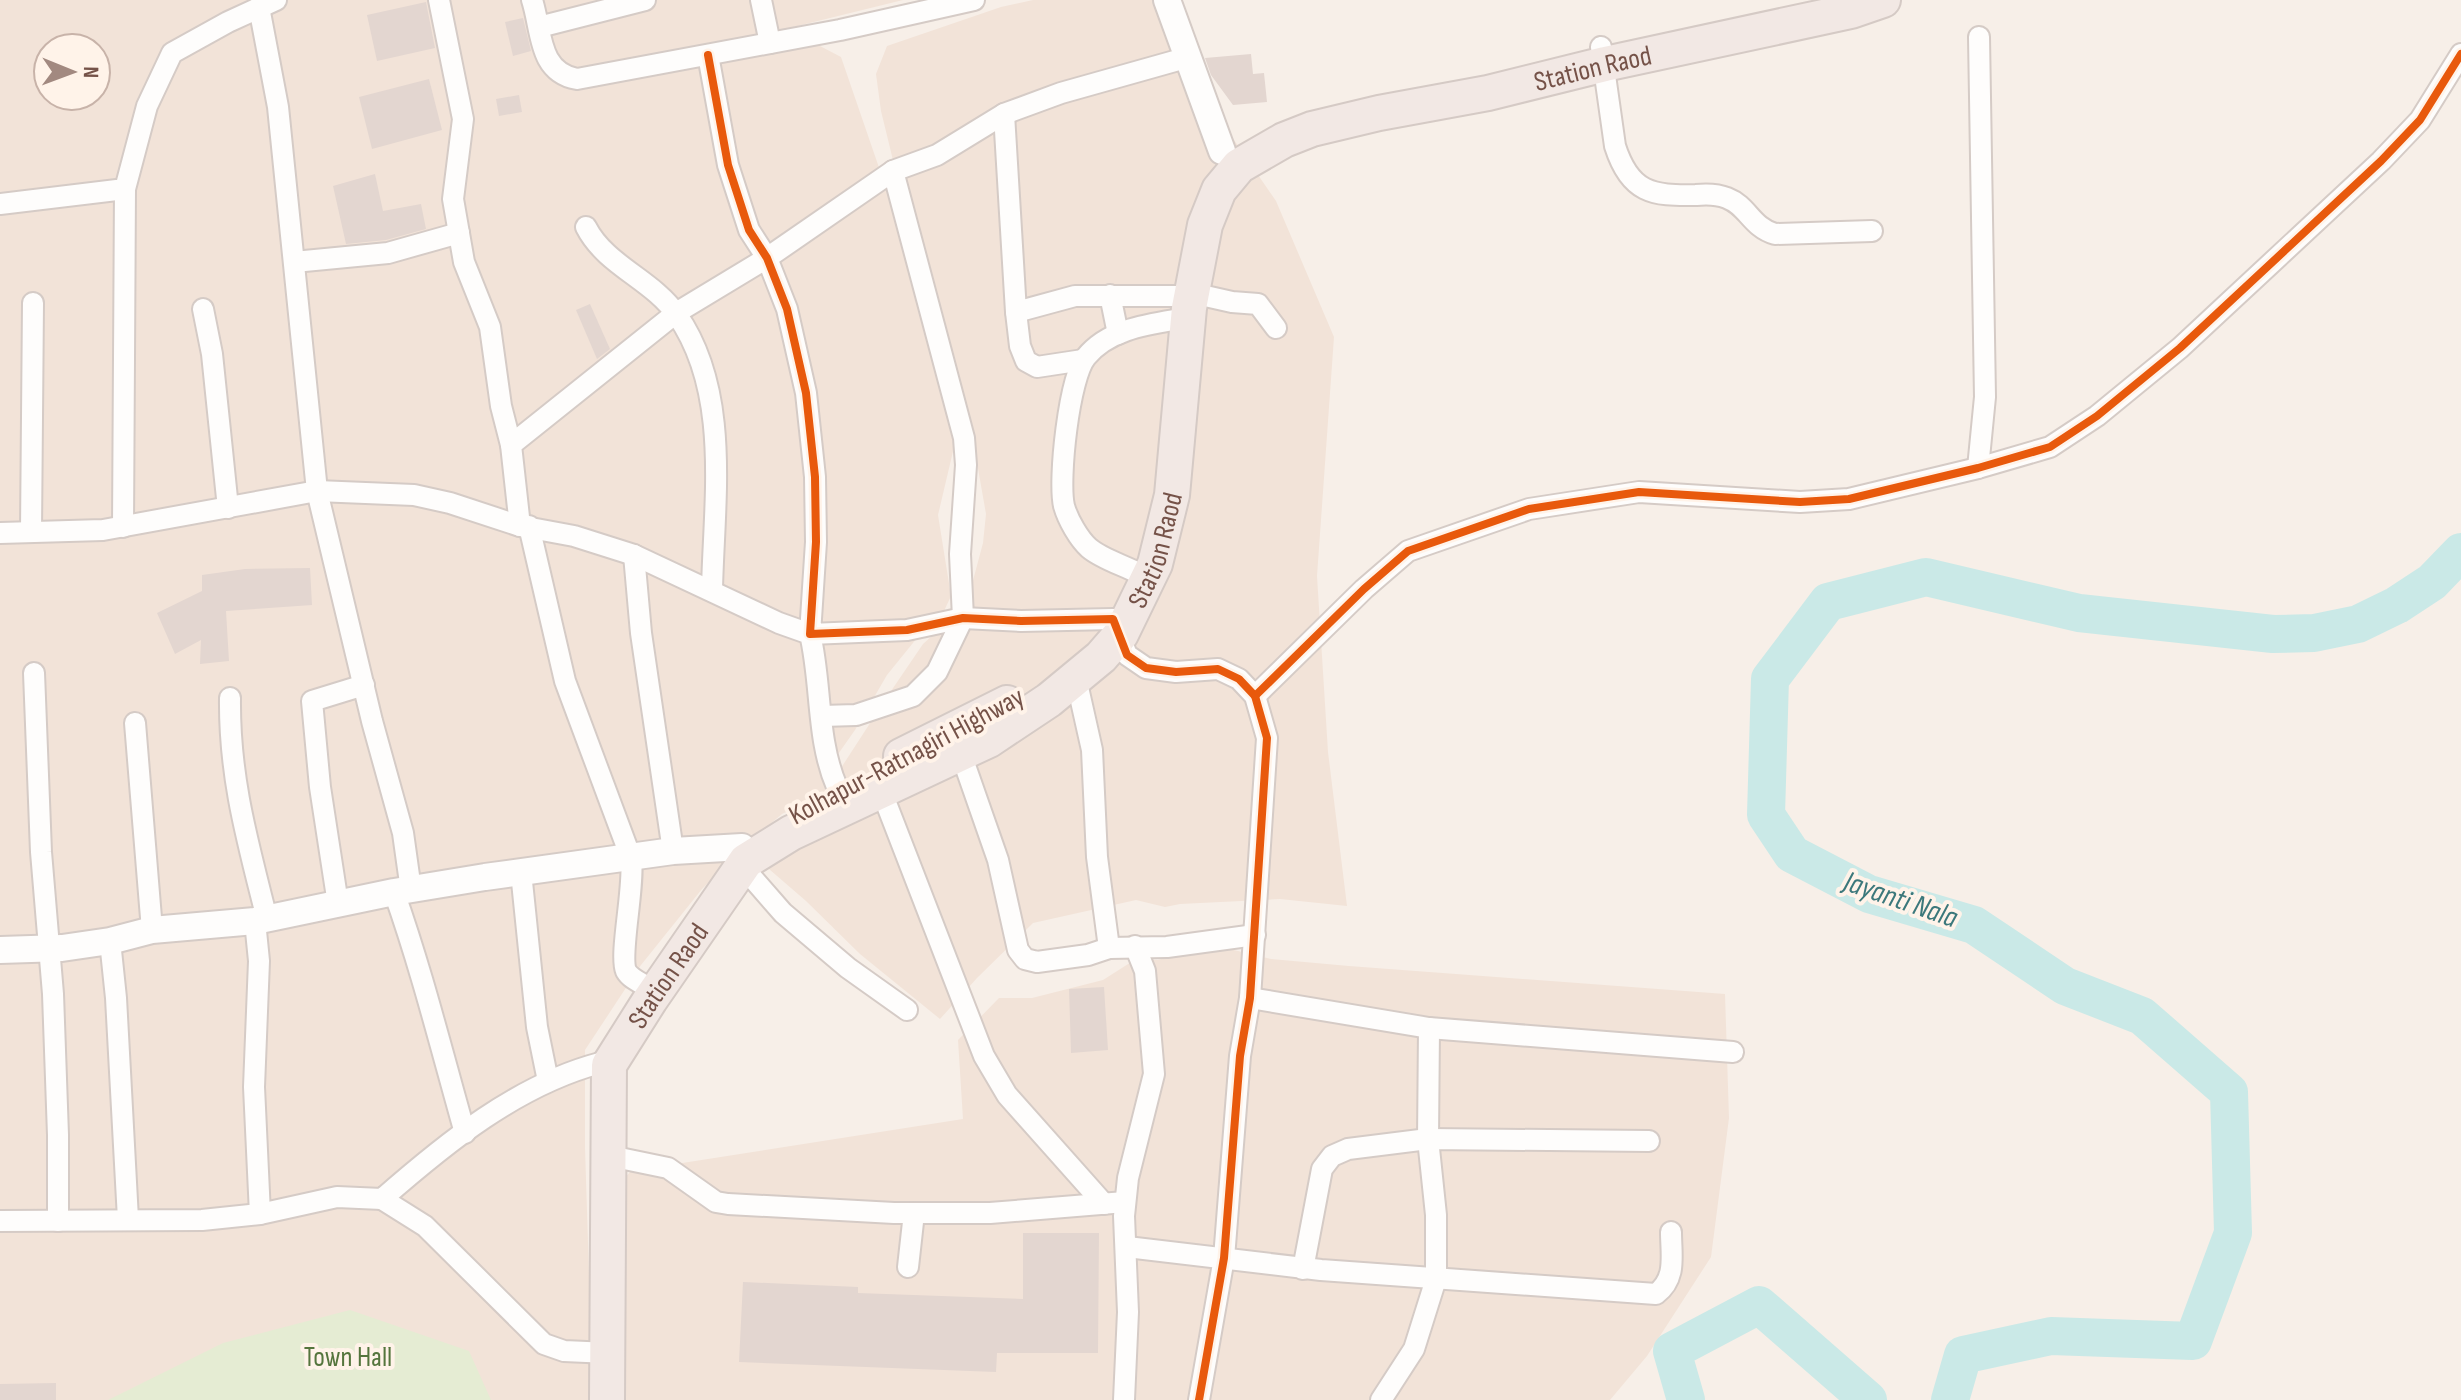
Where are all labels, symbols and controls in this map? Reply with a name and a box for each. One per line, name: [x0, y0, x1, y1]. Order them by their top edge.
north arrow: [32, 32, 112, 112]
street label: Station Raod: [1531, 39, 1655, 99]
text: N: [77, 66, 104, 78]
street label: Station Raod: [1121, 489, 1190, 613]
street label: Kolhapur-Ratnagiri Highway: [784, 680, 1030, 832]
water label: Jayanti Nala: [1837, 863, 1962, 936]
street label: Station Raod: [621, 917, 716, 1035]
park label: Town Hall: [304, 1341, 392, 1374]

